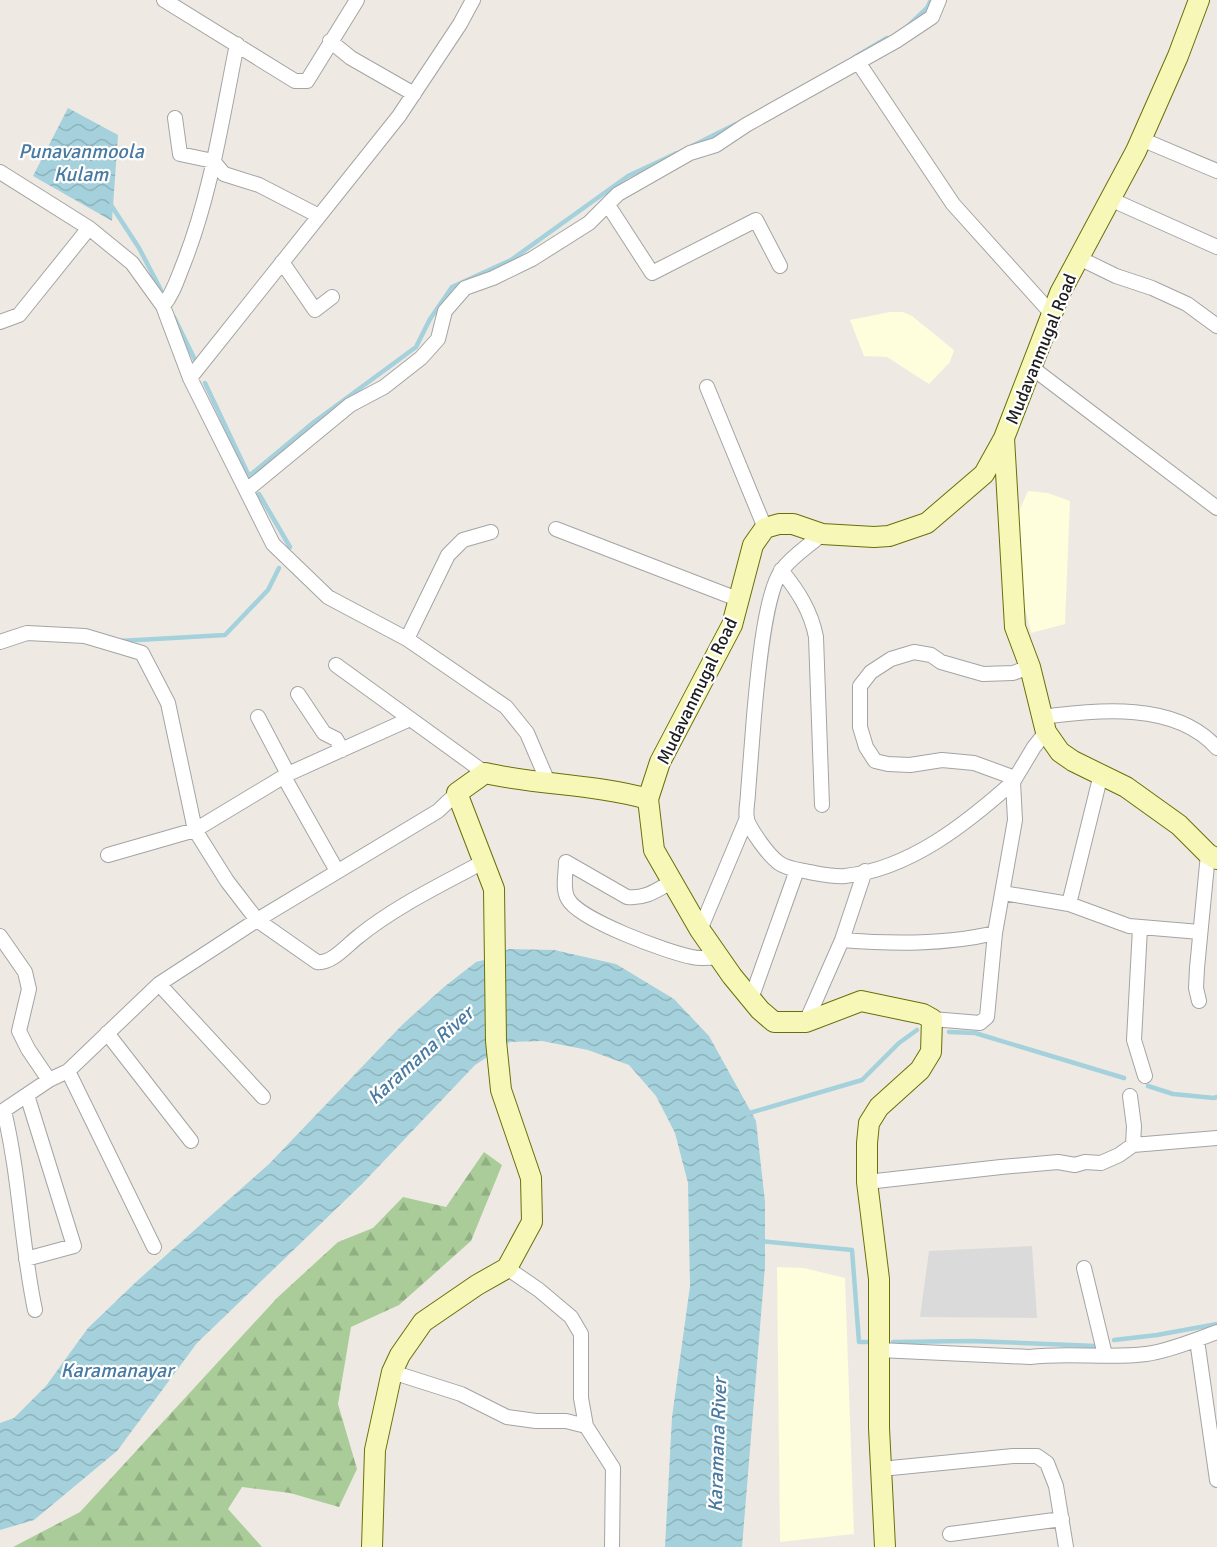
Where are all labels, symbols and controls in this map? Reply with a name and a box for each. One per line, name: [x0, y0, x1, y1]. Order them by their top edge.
water label: Punavanmoola Kulam: [18, 139, 145, 187]
street label: Mudavanmugal Road: [1001, 270, 1081, 428]
street label: Mudavanmugal Road: [652, 614, 742, 768]
water label: Karamana River: [362, 999, 481, 1110]
water label: Karamanayar: [61, 1358, 176, 1383]
water label: Karamana River: [703, 1375, 732, 1513]

